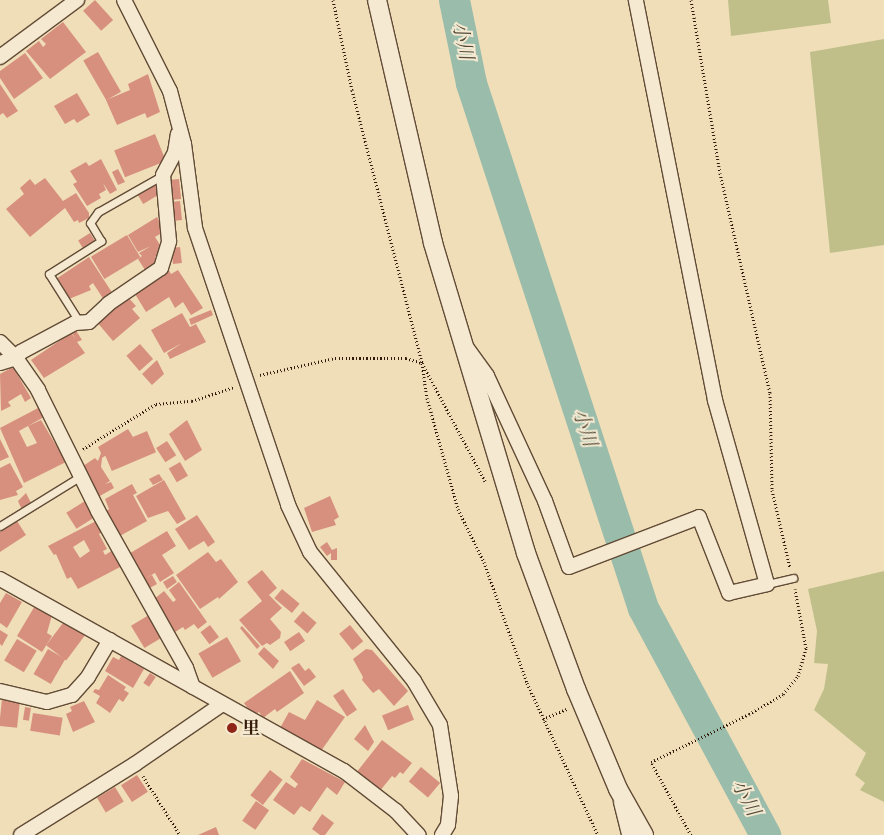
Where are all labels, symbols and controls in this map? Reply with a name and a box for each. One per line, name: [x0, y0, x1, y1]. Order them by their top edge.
water label: 小川: [447, 20, 477, 62]
water label: 小川: [567, 406, 601, 450]
place label: 里: [242, 717, 260, 739]
marker: 里: [226, 722, 238, 734]
water label: 小川: [726, 776, 764, 820]

